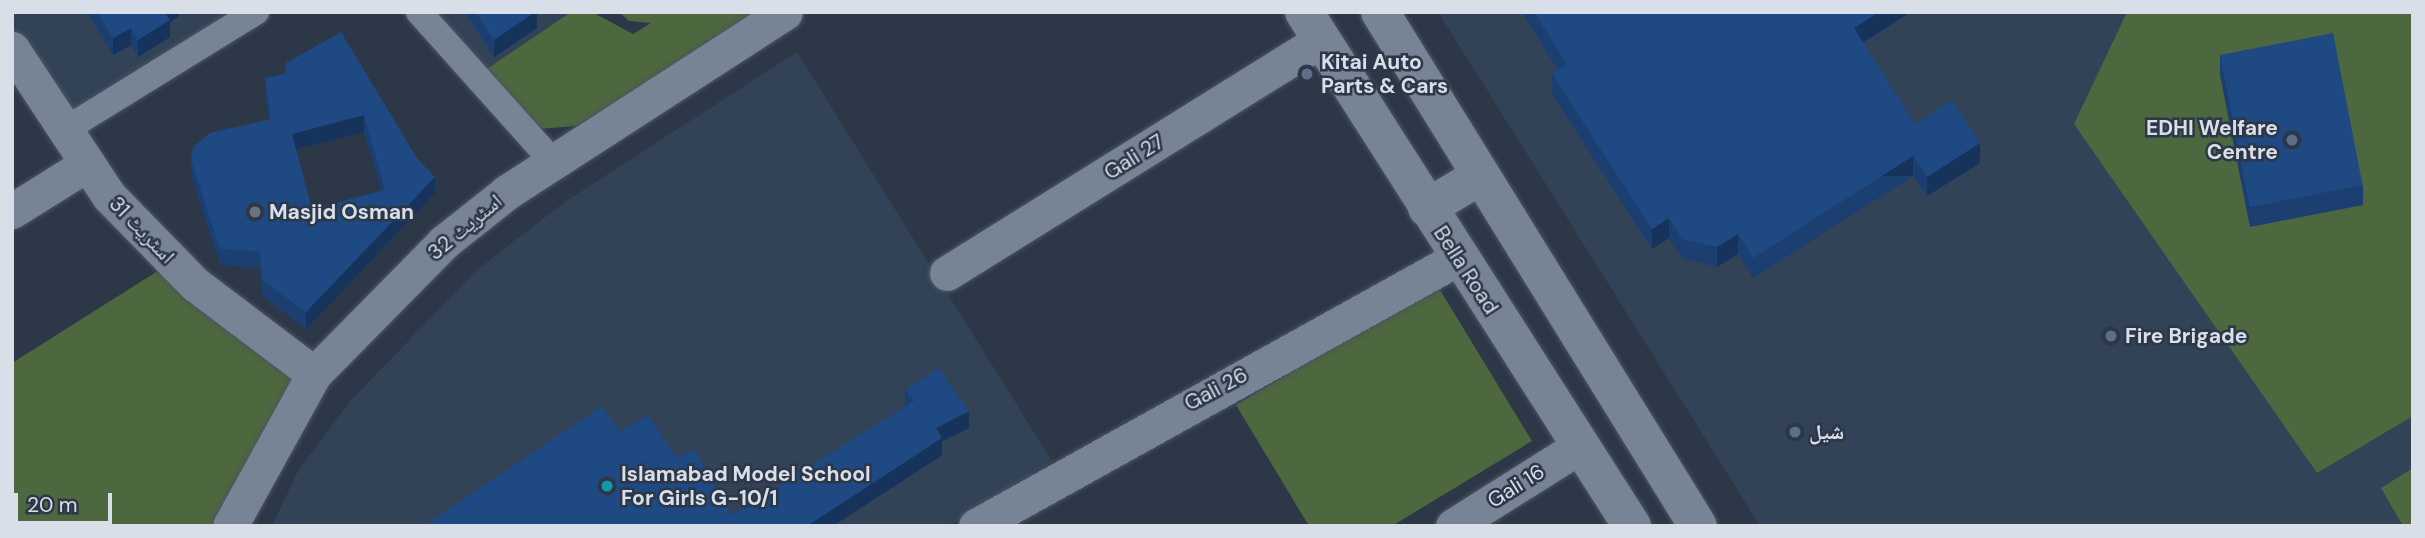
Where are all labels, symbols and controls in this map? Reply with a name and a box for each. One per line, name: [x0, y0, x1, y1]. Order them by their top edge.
place label: Kitai Auto Parts & Cars: [1321, 49, 1448, 99]
marker: Kitai Auto Parts & Cars: [1299, 66, 1315, 82]
place label: EDHI Welfare Centre: [2146, 115, 2278, 165]
street label: Gali 27: [1100, 129, 1168, 185]
marker: EDHI Welfare Centre: [2284, 132, 2300, 148]
street label: اسٹریٹ 32: [423, 189, 507, 265]
street label: اسٹریٹ 31: [104, 191, 180, 269]
place label: Masjid Osman: [269, 199, 414, 225]
marker: Masjid Osman: [247, 204, 263, 220]
street label: Bella Road: [1428, 221, 1504, 319]
place label: Fire Brigade: [2125, 323, 2247, 349]
marker: Fire Brigade: [2103, 328, 2119, 344]
street label: Gali 26: [1180, 362, 1252, 416]
place label: شیل: [1809, 419, 1844, 445]
marker: شیل: [1787, 424, 1803, 440]
street label: Gali 16: [1483, 459, 1549, 513]
place label: Islamabad Model School For Girls G-10/1: [621, 461, 871, 511]
scale bar: [18, 478, 116, 522]
marker: Islamabad Model School For Girls G-10/1: [599, 478, 615, 494]
text: 20 m: [27, 491, 78, 519]

